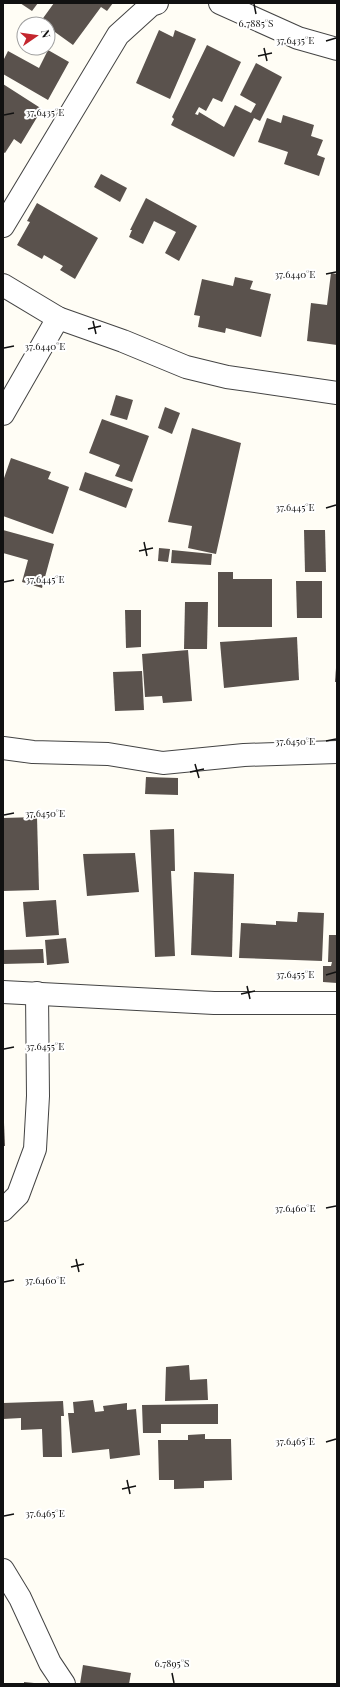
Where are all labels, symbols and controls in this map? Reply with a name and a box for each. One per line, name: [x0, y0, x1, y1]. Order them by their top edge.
north arrow: [16, 16, 56, 56]
text: 6.7885°S: [239, 16, 273, 30]
text: N: [38, 28, 54, 39]
text: 37.6435°E: [276, 33, 314, 47]
text: 37.6435°E: [26, 105, 64, 119]
text: 37.6440°E: [275, 267, 315, 281]
text: 37.6440°E: [25, 339, 65, 353]
text: 37.6445°E: [275, 500, 315, 514]
text: 37.6445°E: [25, 572, 65, 586]
text: 37.6450°E: [275, 734, 315, 748]
text: 37.6450°E: [25, 806, 65, 820]
text: 37.6455°E: [276, 967, 314, 981]
text: 37.6455°E: [26, 1039, 64, 1053]
text: 37.6460°E: [274, 1201, 316, 1215]
text: 37.6460°E: [24, 1273, 66, 1287]
text: 37.6465°E: [275, 1434, 315, 1448]
text: 37.6465°E: [25, 1506, 65, 1520]
text: 6.7895°S: [155, 1656, 189, 1670]

